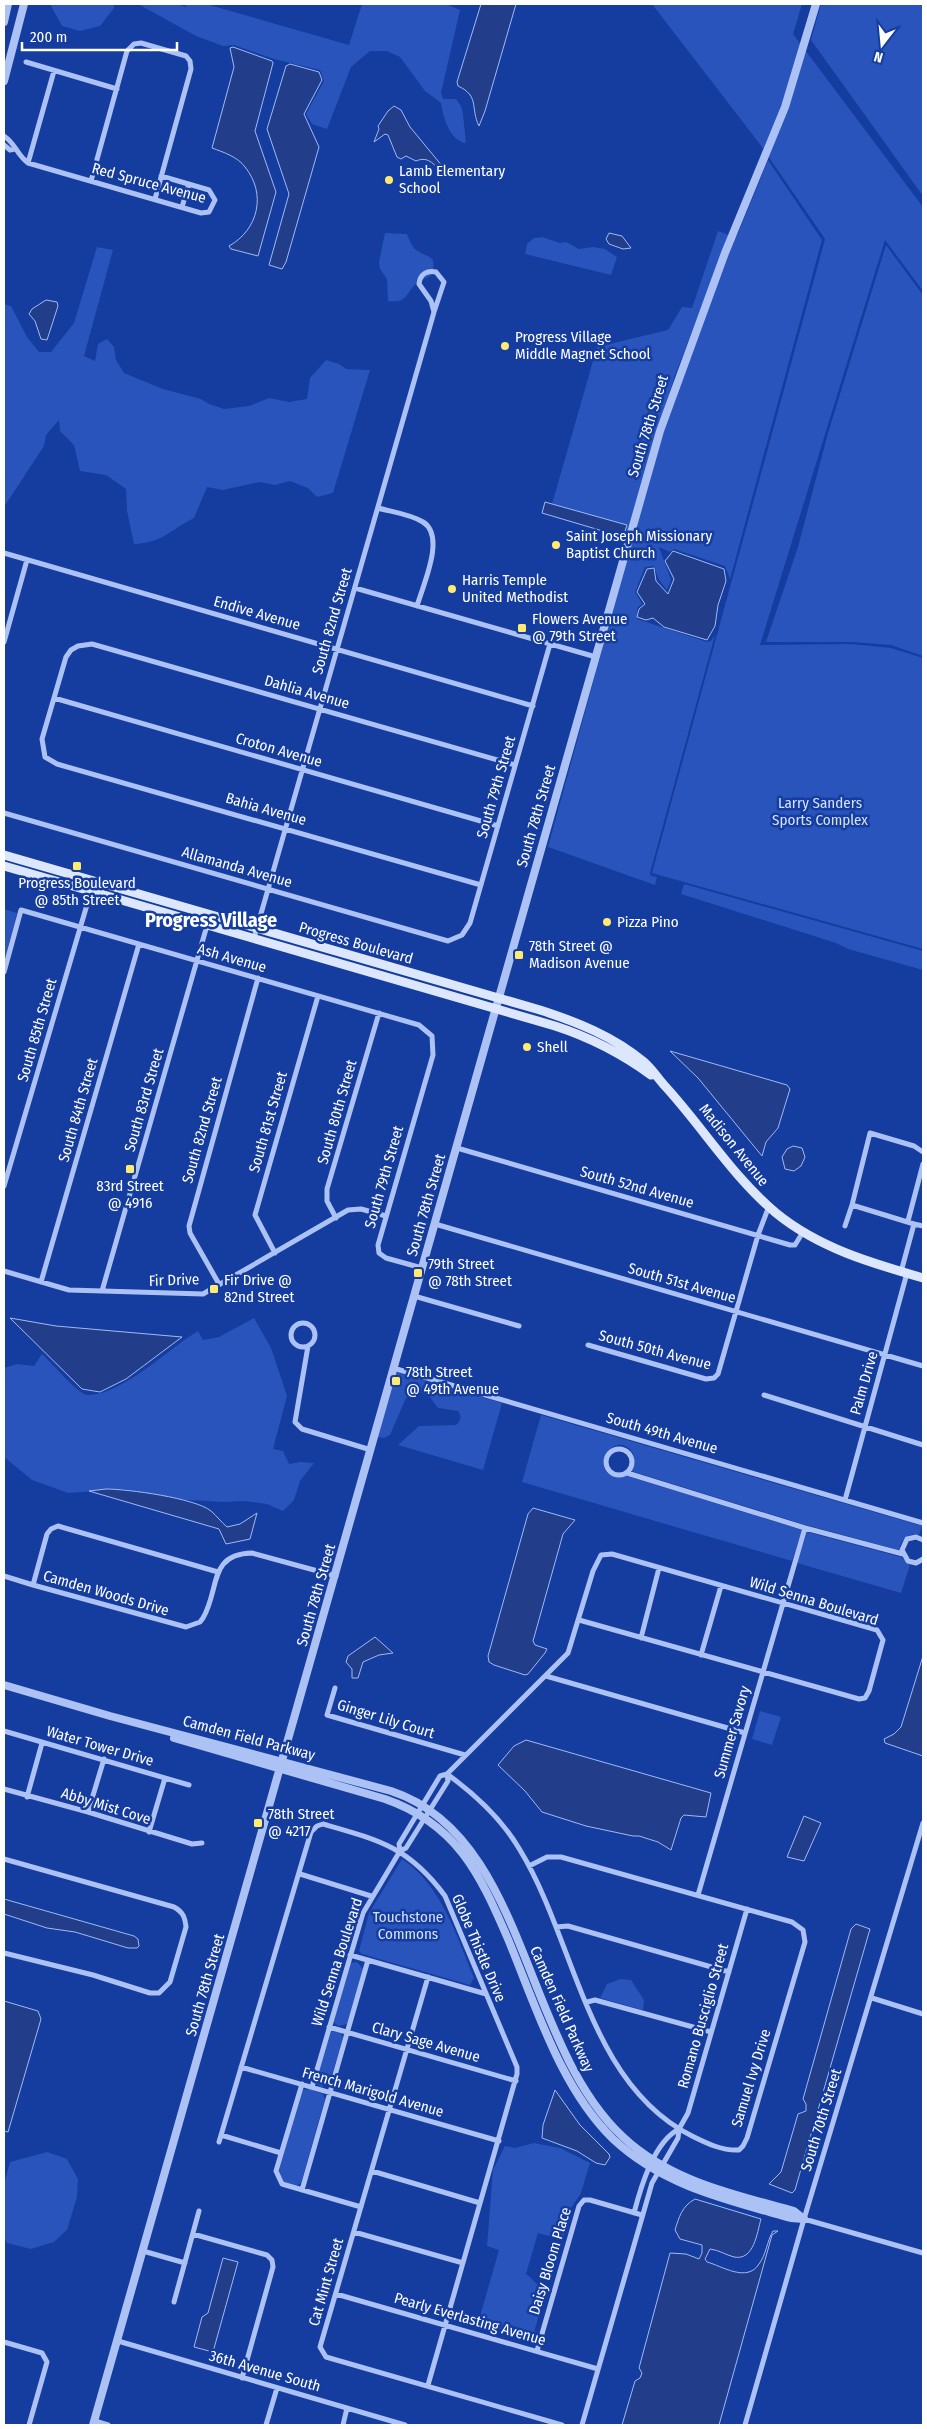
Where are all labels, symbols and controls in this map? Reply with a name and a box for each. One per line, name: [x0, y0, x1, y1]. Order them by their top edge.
scale bar: [22, 20, 178, 52]
north arrow: [857, 20, 907, 70]
text: 200 m: [30, 28, 67, 46]
text: N: [872, 48, 885, 66]
street label: Red Spruce Avenue: [90, 159, 208, 207]
place label: Lamb Elementary School: [399, 162, 505, 197]
marker: Lamb Elementary School: [383, 174, 395, 186]
place label: Progress Village Middle Magnet School: [515, 328, 651, 363]
marker: Progress Village Middle Magnet School: [499, 340, 511, 352]
street label: South 78th Street: [624, 373, 672, 479]
place label: Saint Joseph Missionary Baptist Church: [566, 527, 712, 562]
marker: Saint Joseph Missionary Baptist Church: [550, 539, 562, 551]
street label: South 82nd Street: [308, 566, 356, 676]
place label: Harris Temple United Methodist: [462, 571, 568, 606]
marker: Harris Temple United Methodist: [446, 583, 458, 595]
street label: Endive Avenue: [212, 592, 302, 634]
place label: Flowers Avenue @ 79th Street: [532, 610, 627, 645]
marker: Flowers Avenue @ 79th Street: [516, 622, 528, 634]
street label: Dahlia Avenue: [262, 671, 352, 713]
street label: Croton Avenue: [234, 729, 324, 771]
street label: South 79th Street: [473, 734, 519, 840]
street label: South 78th Street: [513, 762, 559, 869]
street label: Bahia Avenue: [224, 789, 308, 829]
park label: Larry Sanders Sports Complex: [772, 794, 868, 829]
street label: Allamanda Avenue: [180, 843, 294, 891]
marker: Progress Boulevard @ 85th Street: [71, 860, 83, 872]
place label: Progress Boulevard @ 85th Street: [18, 874, 136, 909]
district label: Progress Village: [145, 908, 277, 932]
place label: Pizza Pino: [617, 913, 679, 931]
marker: Pizza Pino: [601, 916, 613, 928]
street label: Progress Boulevard: [297, 918, 415, 968]
place label: 78th Street @ Madison Avenue: [529, 937, 630, 972]
street label: Ash Avenue: [195, 940, 269, 976]
marker: 78th Street @ Madison Avenue: [513, 949, 525, 961]
street label: South 85th Street: [14, 976, 60, 1084]
place label: Shell: [537, 1038, 568, 1056]
marker: Shell: [521, 1041, 533, 1053]
street label: South 83rd Street: [121, 1046, 167, 1154]
street label: South 84th Street: [55, 1056, 101, 1164]
street label: South 80th Street: [313, 1057, 361, 1166]
street label: South 81st Street: [245, 1069, 291, 1175]
street label: South 82nd Street: [178, 1075, 226, 1185]
street label: Madison Avenue: [695, 1100, 773, 1190]
street label: South 79th Street: [361, 1124, 407, 1230]
street label: South 78th Street: [403, 1151, 449, 1258]
street label: South 52nd Avenue: [578, 1162, 696, 1212]
marker: 83rd Street @ 4916: [124, 1163, 136, 1175]
place label: 83rd Street @ 4916: [96, 1177, 164, 1212]
place label: 79th Street @ 78th Street: [428, 1255, 512, 1290]
street label: South 51st Avenue: [626, 1259, 738, 1307]
marker: 79th Street @ 78th Street: [412, 1267, 424, 1279]
street label: Fir Drive: [149, 1270, 199, 1290]
place label: Fir Drive @ 82nd Street: [224, 1271, 294, 1306]
marker: Fir Drive @ 82nd Street: [208, 1283, 220, 1295]
street label: South 50th Avenue: [597, 1326, 713, 1374]
street label: Palm Drive: [846, 1349, 882, 1417]
place label: 78th Street @ 49th Avenue: [406, 1363, 499, 1398]
marker: 78th Street @ 49th Avenue: [390, 1375, 402, 1387]
street label: South 49th Avenue: [604, 1408, 720, 1458]
street label: South 78th Street: [293, 1541, 339, 1648]
street label: Camden Woods Drive: [41, 1566, 171, 1620]
street label: Wild Senna Boulevard: [747, 1573, 881, 1629]
street label: Summer Savory: [710, 1683, 754, 1780]
street label: Ginger Lily Court: [335, 1696, 437, 1742]
street label: Camden Field Parkway: [181, 1712, 317, 1764]
street label: Water Tower Drive: [44, 1722, 156, 1770]
street label: Abby Mist Cove: [59, 1784, 153, 1828]
place label: 78th Street @ 4217: [268, 1805, 335, 1840]
marker: 78th Street @ 4217: [252, 1817, 264, 1829]
street label: Globe Thistle Drive: [448, 1891, 510, 2005]
street label: Wild Senna Boulevard: [308, 1896, 366, 2028]
park label: Touchstone Commons: [373, 1908, 443, 1943]
street label: South 78th Street: [182, 1931, 228, 2038]
street label: Romano Busciglio Street: [674, 1941, 732, 2090]
street label: Camden Field Parkway: [526, 1943, 598, 2075]
street label: Clary Sage Avenue: [370, 2018, 482, 2066]
street label: Samuel Ivy Drive: [728, 2027, 774, 2129]
street label: French Marigold Avenue: [300, 2063, 446, 2121]
street label: South 70th Street: [797, 2066, 845, 2174]
street label: Daisy Bloom Place: [525, 2205, 575, 2317]
street label: Cat Mint Street: [305, 2236, 347, 2328]
street label: Pearly Everlasting Avenue: [392, 2289, 548, 2349]
street label: 36th Avenue South: [207, 2346, 323, 2396]

